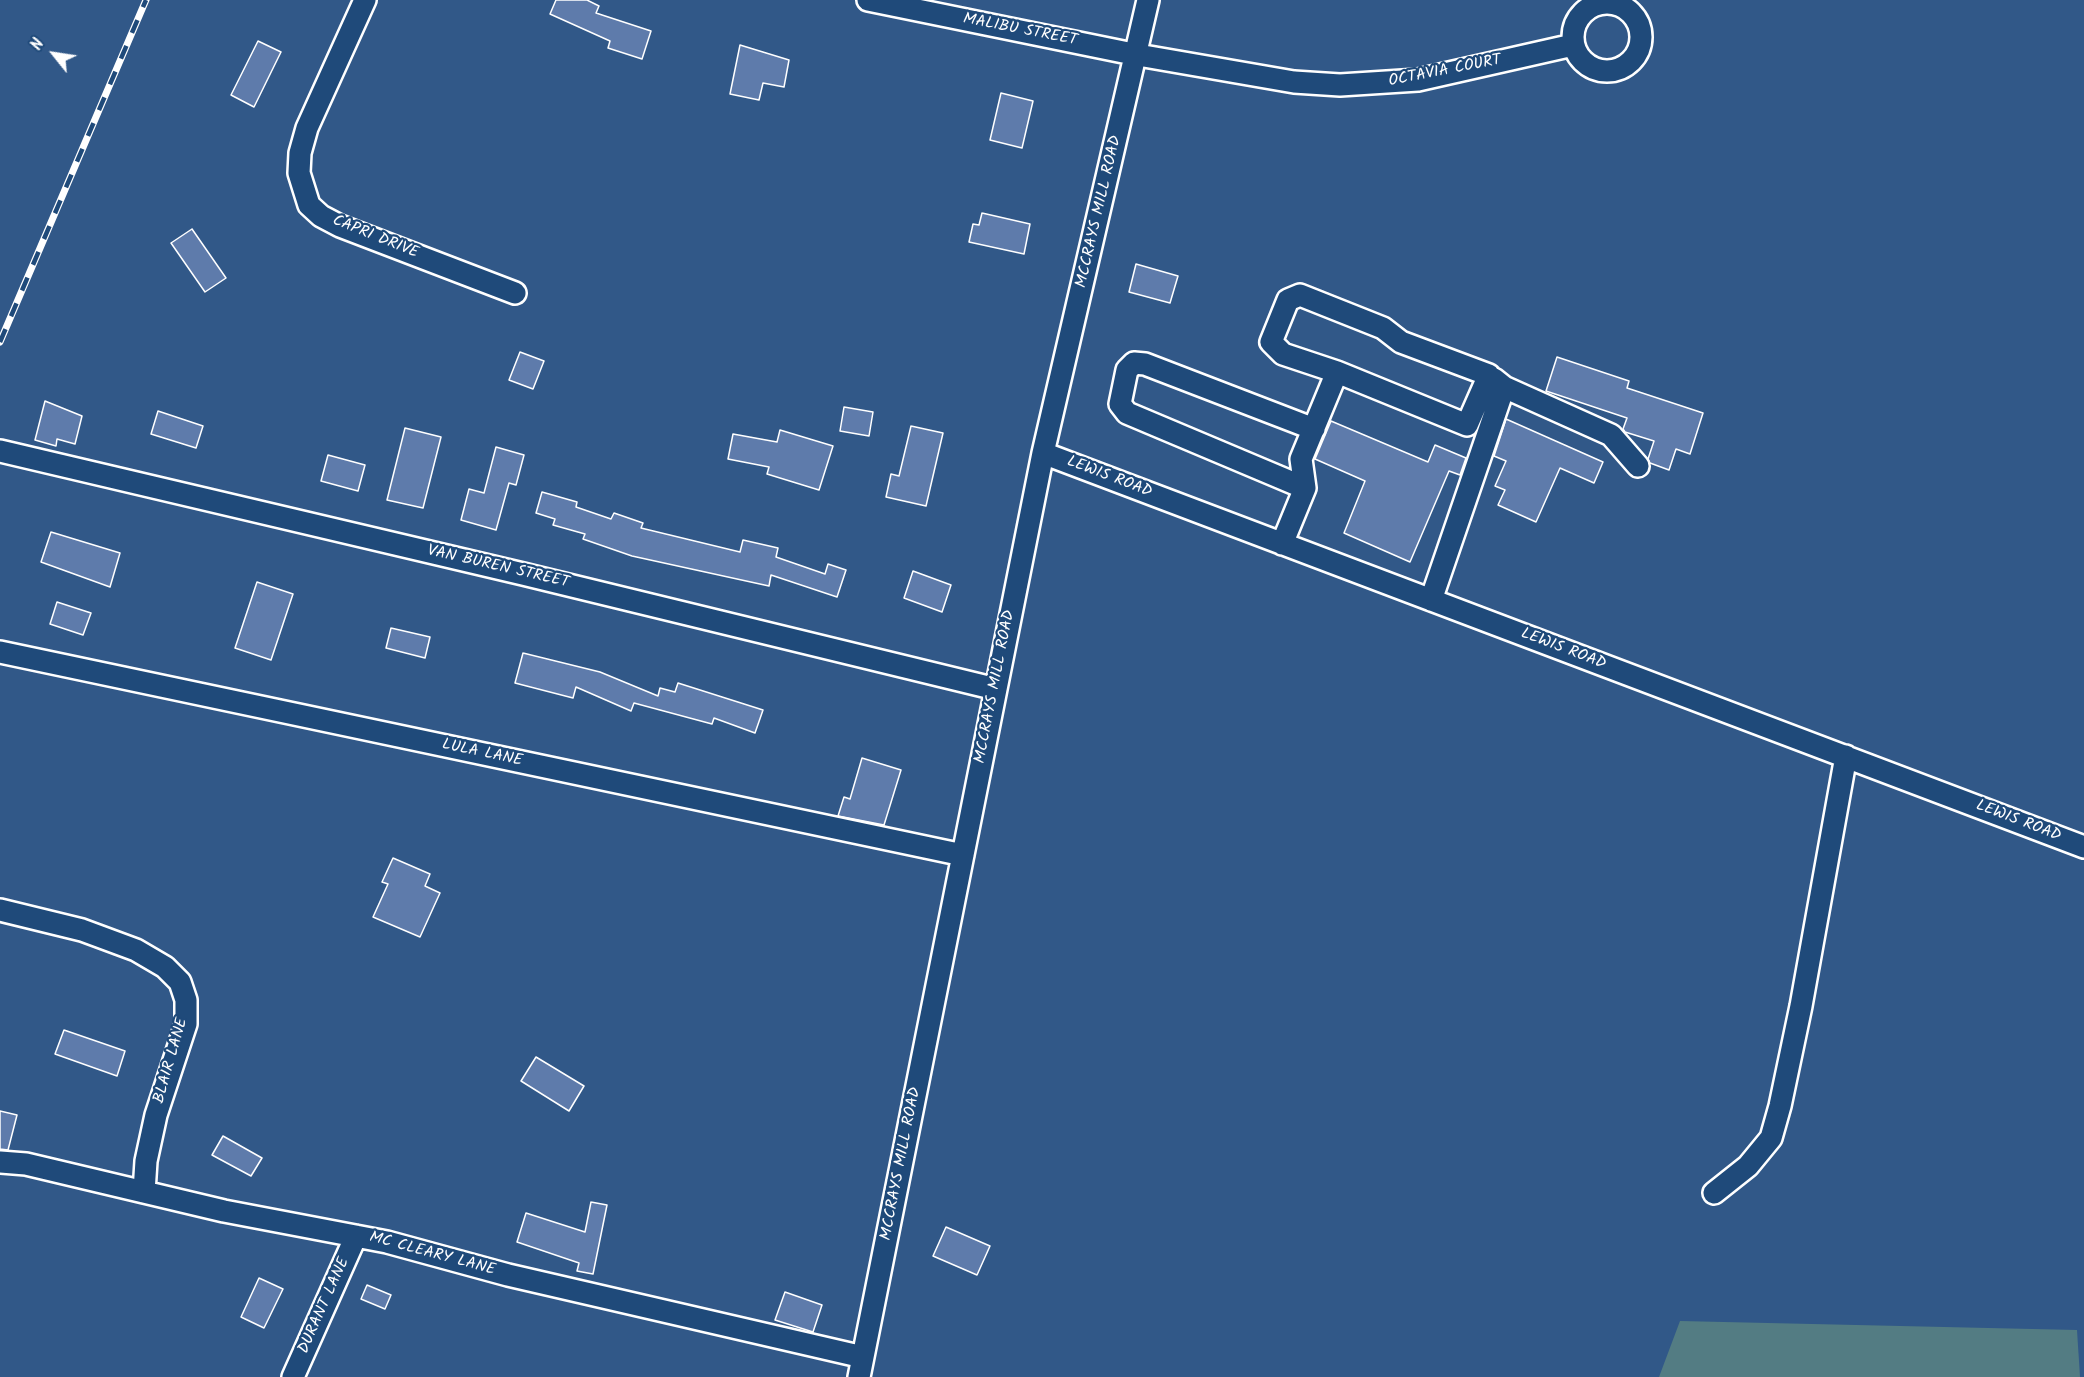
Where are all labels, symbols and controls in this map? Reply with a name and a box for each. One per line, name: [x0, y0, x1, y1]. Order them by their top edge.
street label: MALIBU STREET: [961, 11, 1079, 51]
north arrow: [24, 24, 84, 84]
text: N: [25, 34, 51, 55]
street label: OCTAVIA COURT: [1387, 52, 1503, 92]
street label: MCCRAYS MILL ROAD: [1073, 134, 1127, 290]
street label: CAPRI DRIVE: [329, 212, 421, 264]
street label: LEWIS ROAD: [1064, 453, 1154, 503]
street label: VAN BUREN STREET: [425, 542, 571, 594]
street label: MCCRAYS MILL ROAD: [972, 609, 1020, 765]
street label: LEWIS ROAD: [1518, 625, 1608, 675]
street label: LULA LANE: [440, 736, 524, 772]
street label: LEWIS ROAD: [1973, 797, 2063, 847]
street label: BLAIR LANE: [151, 1016, 193, 1106]
street label: MCCRAYS MILL ROAD: [878, 1086, 926, 1242]
street label: MC CLEARY LANE: [367, 1229, 497, 1281]
street label: DURANT LANE: [295, 1255, 355, 1357]

